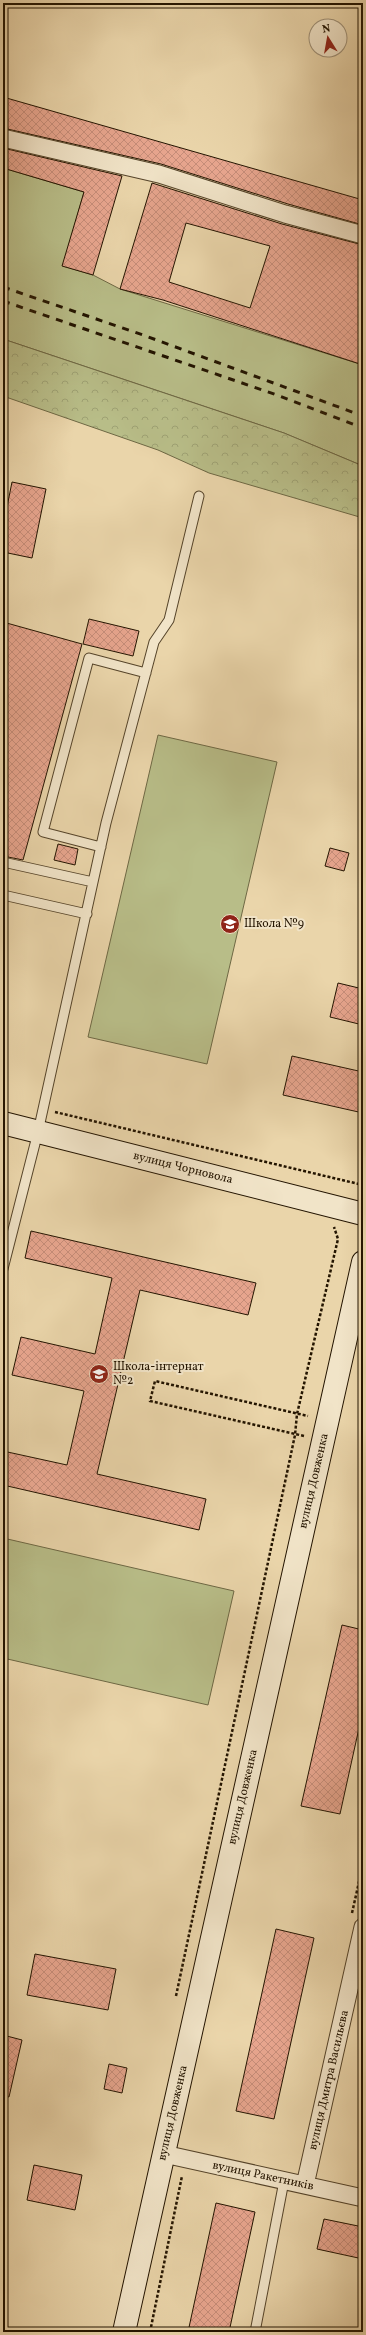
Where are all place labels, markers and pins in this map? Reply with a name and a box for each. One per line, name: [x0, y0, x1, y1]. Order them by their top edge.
school or university icon: Школа №9: [219, 913, 241, 935]
place label: Школа №9: [244, 916, 304, 932]
place label: Школа-інтернат №2: [113, 1359, 203, 1389]
school or university icon: Школа-інтернат №2: [88, 1363, 110, 1385]

